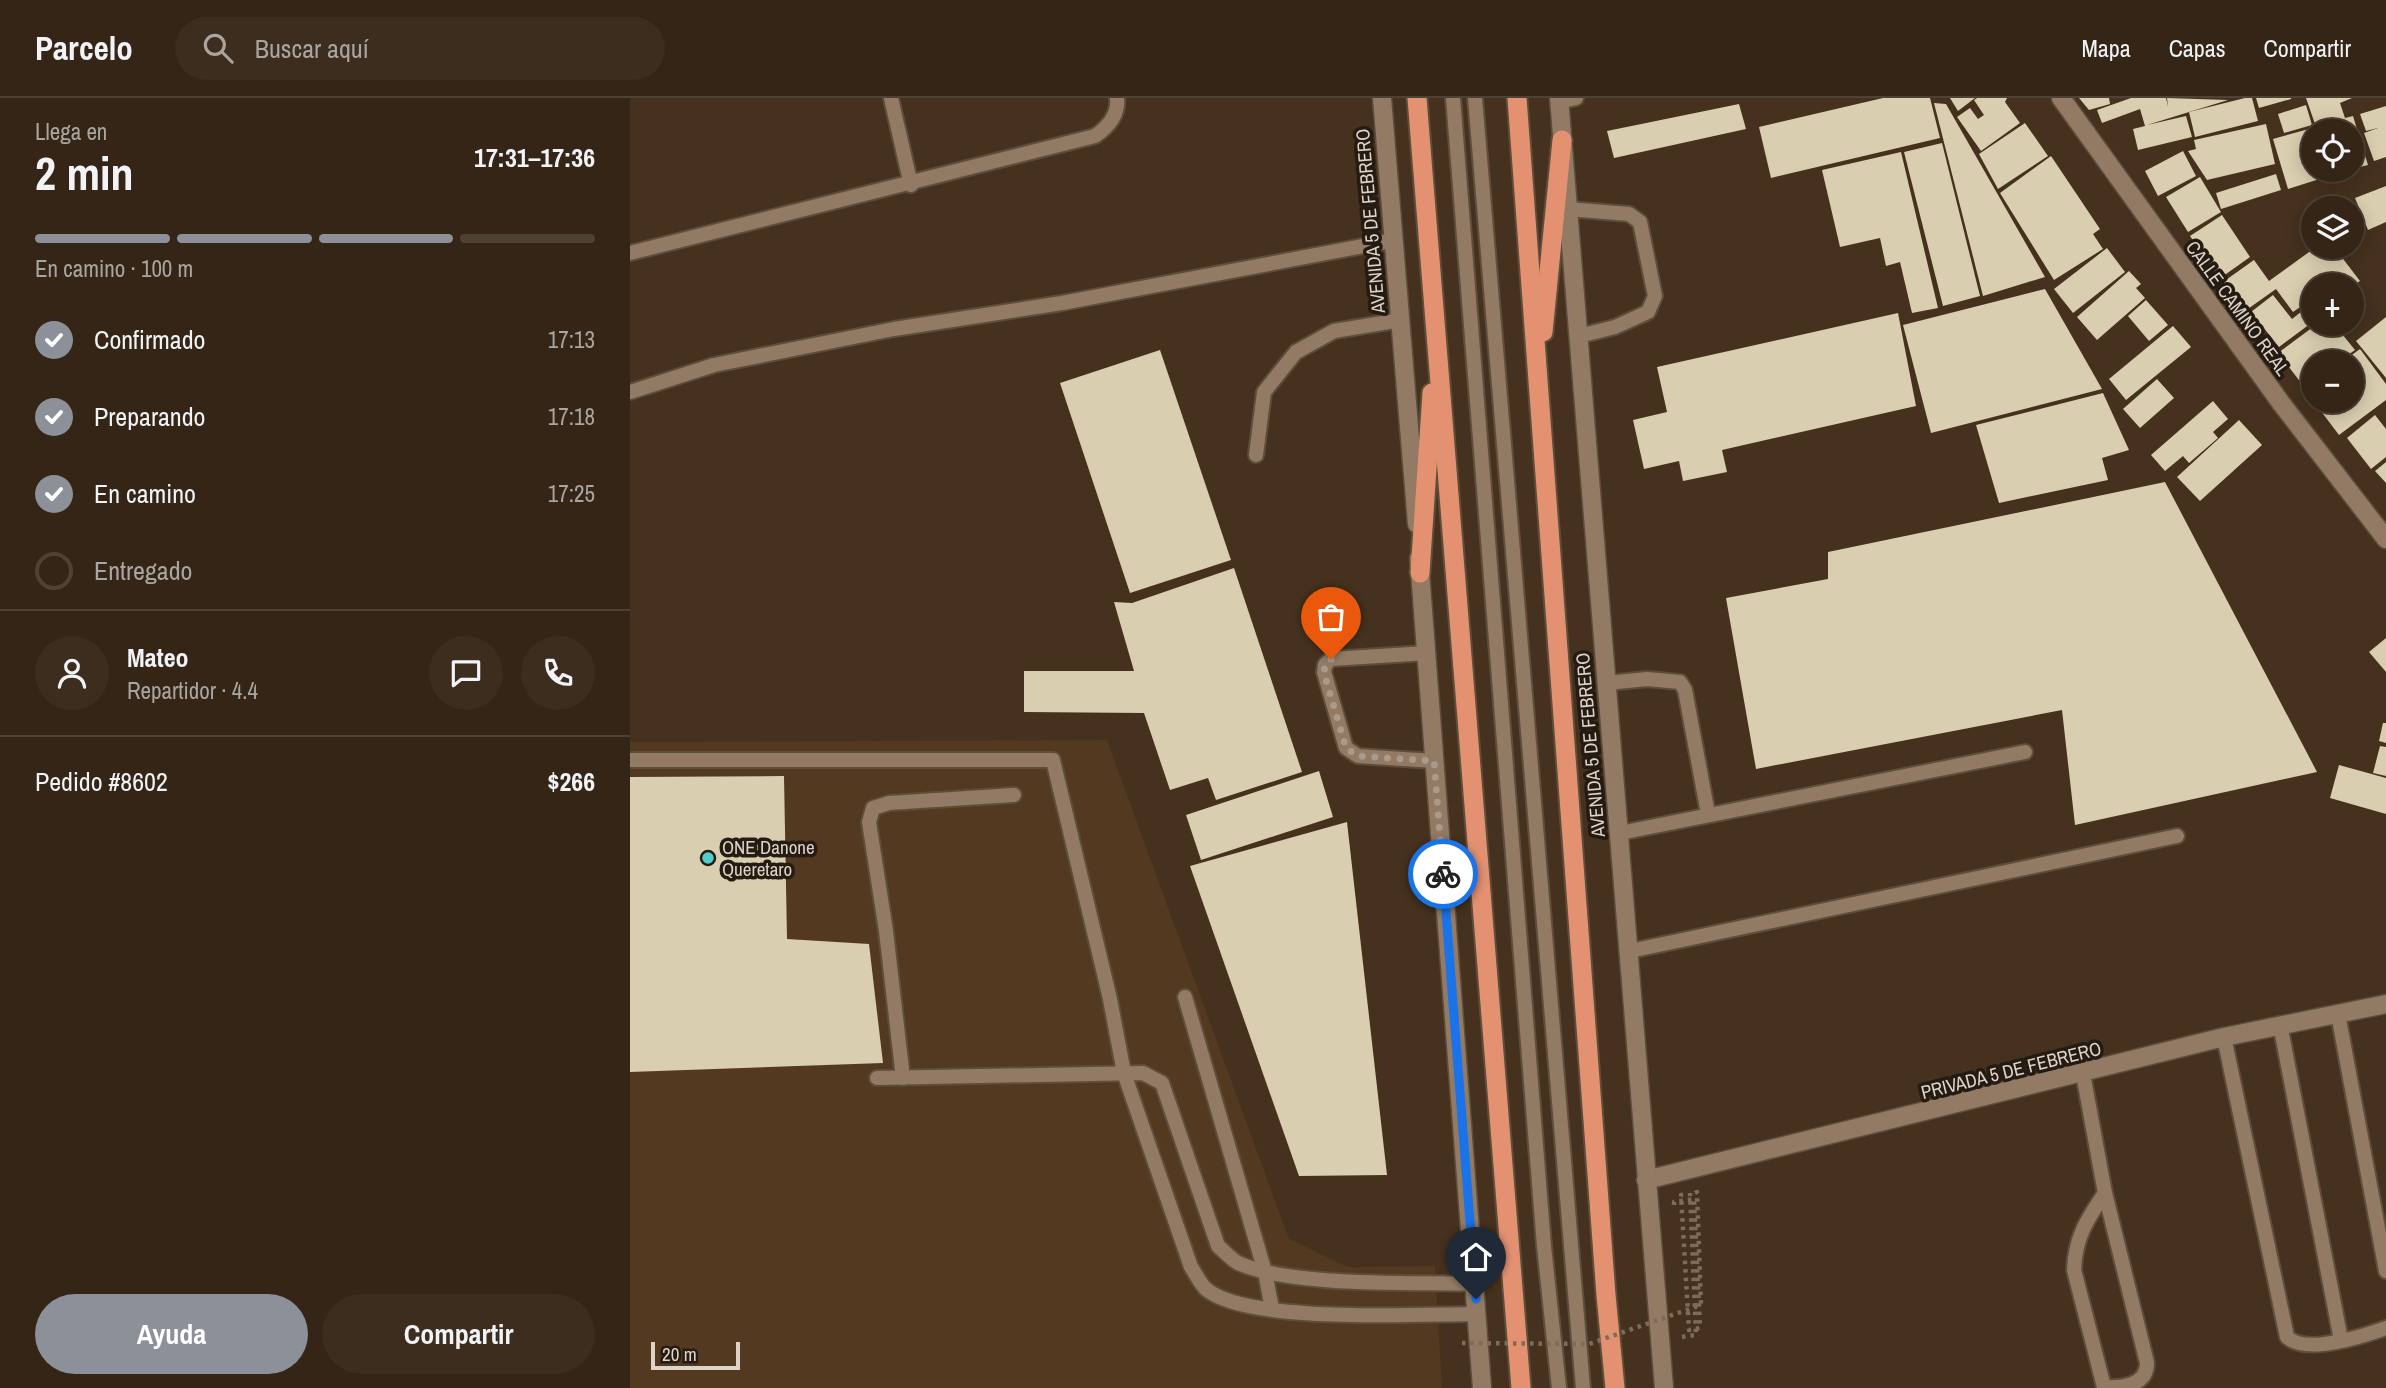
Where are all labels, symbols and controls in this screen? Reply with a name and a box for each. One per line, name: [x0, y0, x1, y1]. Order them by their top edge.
search box: [175, 17, 665, 80]
text: Parcelo: [35, 26, 133, 70]
icon: search: [199, 29, 237, 67]
text: Buscar aquí: [255, 31, 369, 66]
text: Mapa: [2081, 32, 2131, 64]
text: Capas: [2169, 32, 2226, 64]
text: Compartir: [2264, 32, 2351, 64]
text: Llega en: [35, 116, 107, 147]
map controls: [2301, 119, 2364, 413]
button: locate: [2301, 119, 2364, 182]
street label: AVENIDA 5 DE FEBRERO: [1349, 128, 1391, 315]
text: 17:31–17:36: [474, 140, 595, 175]
text: 2 min: [35, 142, 134, 204]
button: layers: [2301, 196, 2364, 259]
street label: CALLE CAMINO REAL: [2180, 235, 2296, 381]
text: En camino · 100 m: [35, 253, 193, 284]
button: +: [2301, 273, 2364, 336]
icon: check: [35, 321, 73, 359]
text: Confirmado: [94, 322, 205, 357]
text: 17:13: [548, 324, 595, 355]
button: −: [2301, 350, 2364, 413]
icon: check: [35, 398, 73, 436]
text: Preparando: [94, 399, 205, 434]
text: 17:18: [548, 401, 595, 432]
icon: check: [35, 475, 73, 513]
text: En camino: [94, 476, 196, 511]
text: 17:25: [548, 478, 595, 509]
text: Entregado: [94, 553, 192, 588]
pin: [1301, 587, 1361, 659]
icon: bag: [1312, 598, 1350, 636]
button: person: [35, 636, 109, 710]
button: chat: [429, 636, 503, 710]
button: phone: [521, 636, 595, 710]
text: Mateo: [127, 640, 189, 675]
street label: AVENIDA 5 DE FEBRERO: [1569, 652, 1611, 839]
text: Repartidor · 4.4: [127, 675, 258, 706]
text: Pedido #8602: [35, 764, 168, 799]
text: $266: [548, 764, 595, 799]
place label: ONE Danone Queretaro: [722, 834, 815, 882]
courier: [1408, 839, 1478, 909]
marker: ONE Danone Queretaro: [700, 850, 716, 866]
icon: bike: [1424, 855, 1462, 893]
street label: PRIVADA 5 DE FEBRERO: [1918, 1035, 2104, 1105]
pin: [1446, 1227, 1506, 1299]
icon: home: [1457, 1238, 1495, 1276]
button: Ayuda: [35, 1294, 308, 1374]
button: Compartir: [322, 1294, 595, 1374]
scale bar: [651, 1339, 740, 1371]
text: 20 m: [662, 1341, 697, 1367]

